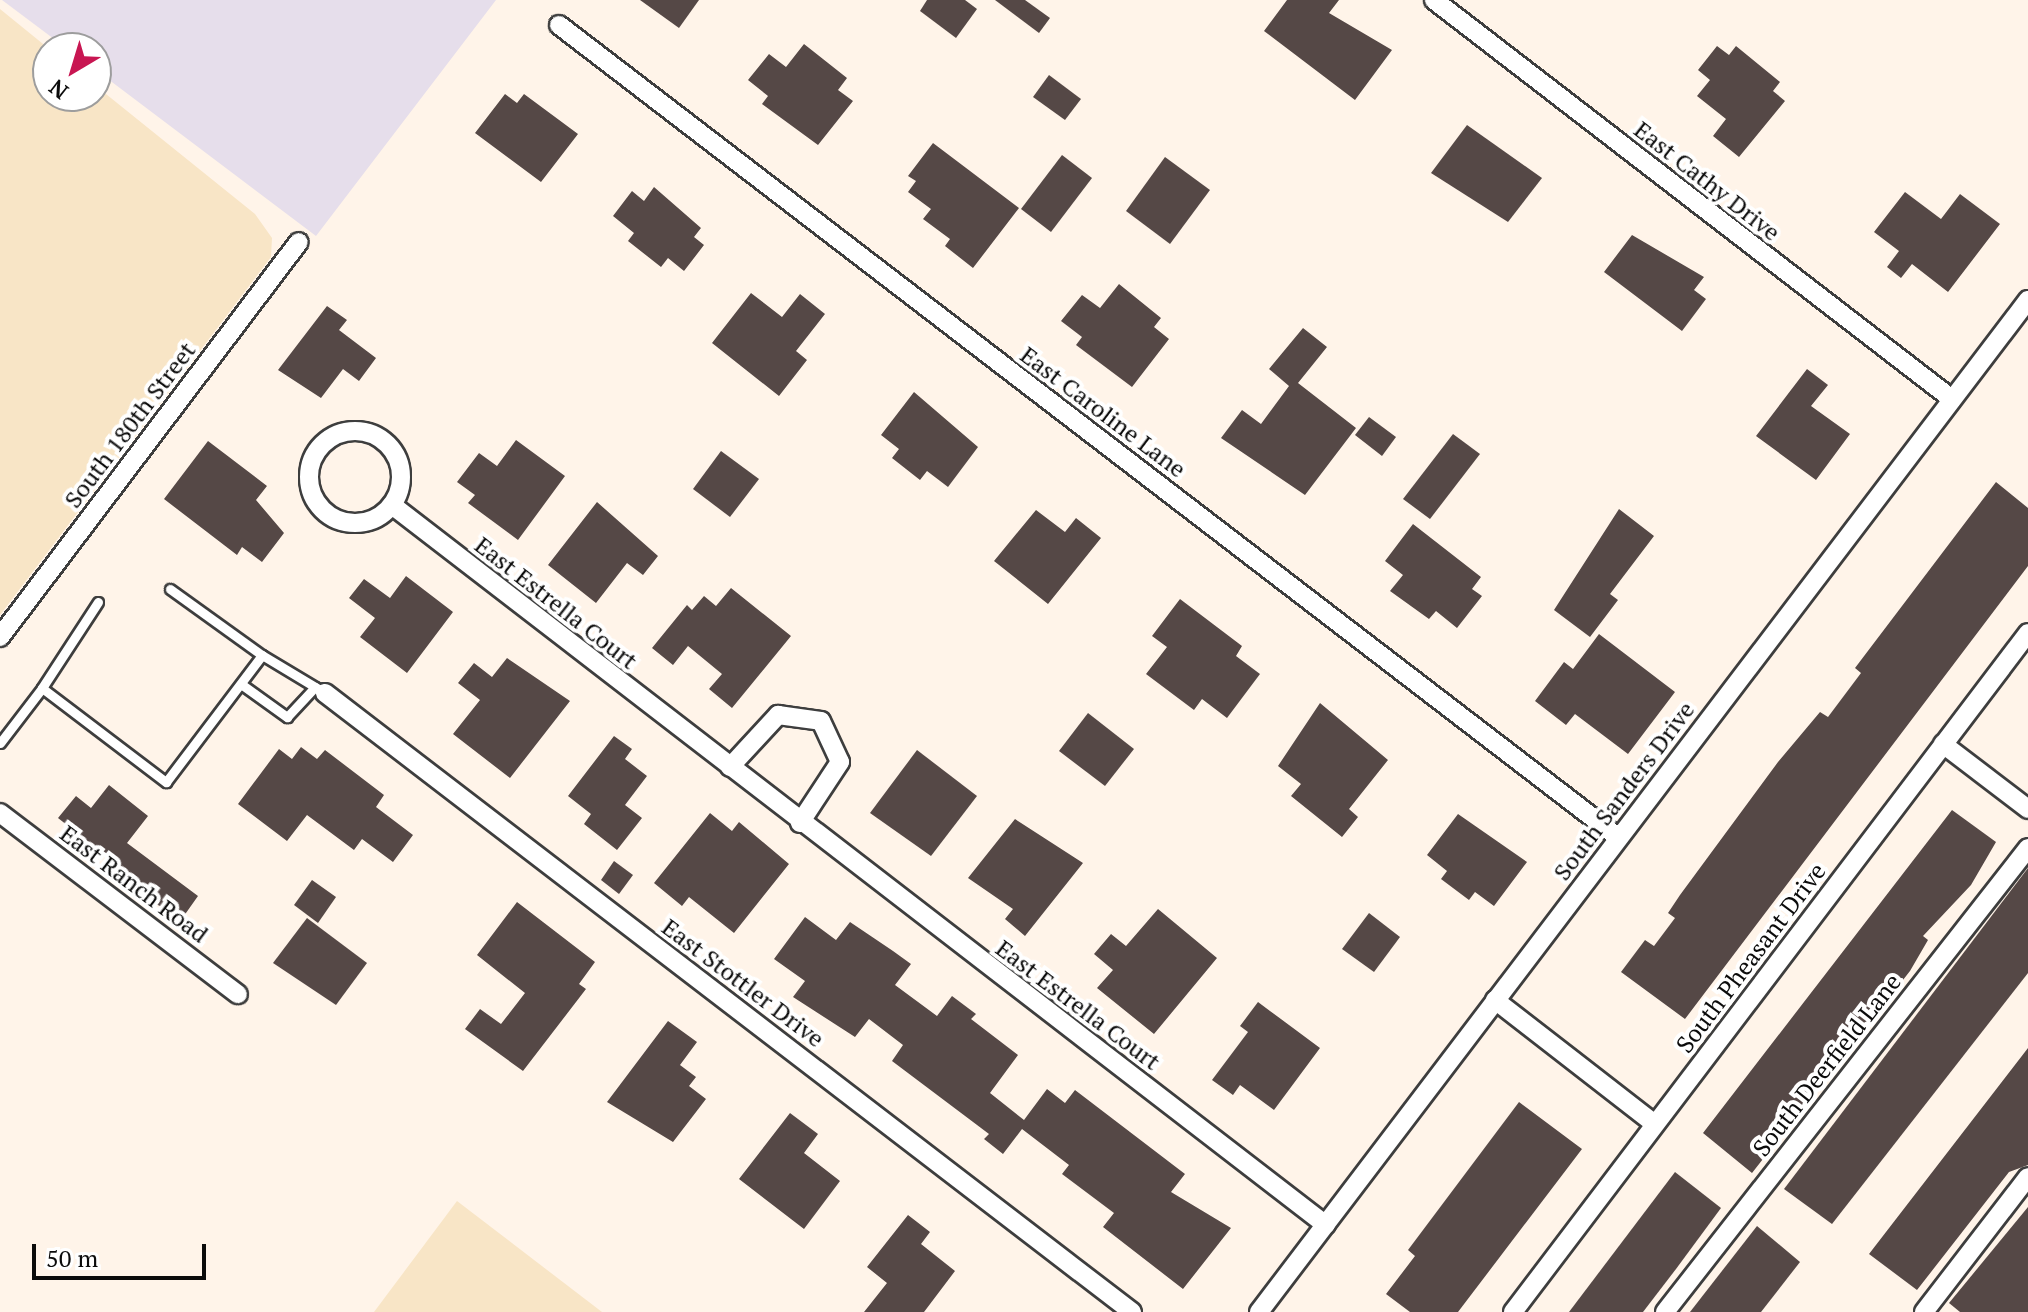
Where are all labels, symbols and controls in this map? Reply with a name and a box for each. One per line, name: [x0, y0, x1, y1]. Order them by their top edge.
north arrow: [32, 32, 112, 112]
text: N: [43, 73, 74, 106]
street label: East Cathy Drive: [1628, 115, 1786, 247]
street label: South 180th Street: [58, 336, 202, 514]
street label: East Caroline Lane: [1015, 340, 1191, 484]
street label: East Estrella Court: [469, 531, 643, 675]
street label: South Sanders Drive: [1547, 696, 1701, 886]
street label: East Ranch Road: [54, 819, 214, 949]
street label: South Pheasant Drive: [1670, 857, 1832, 1059]
street label: East Stottler Drive: [656, 913, 830, 1053]
street label: East Estrella Court: [990, 934, 1166, 1076]
street label: South Deerfield Lane: [1747, 968, 1907, 1162]
scale bar: [36, 1228, 210, 1278]
text: 50 m: [46, 1242, 98, 1274]

